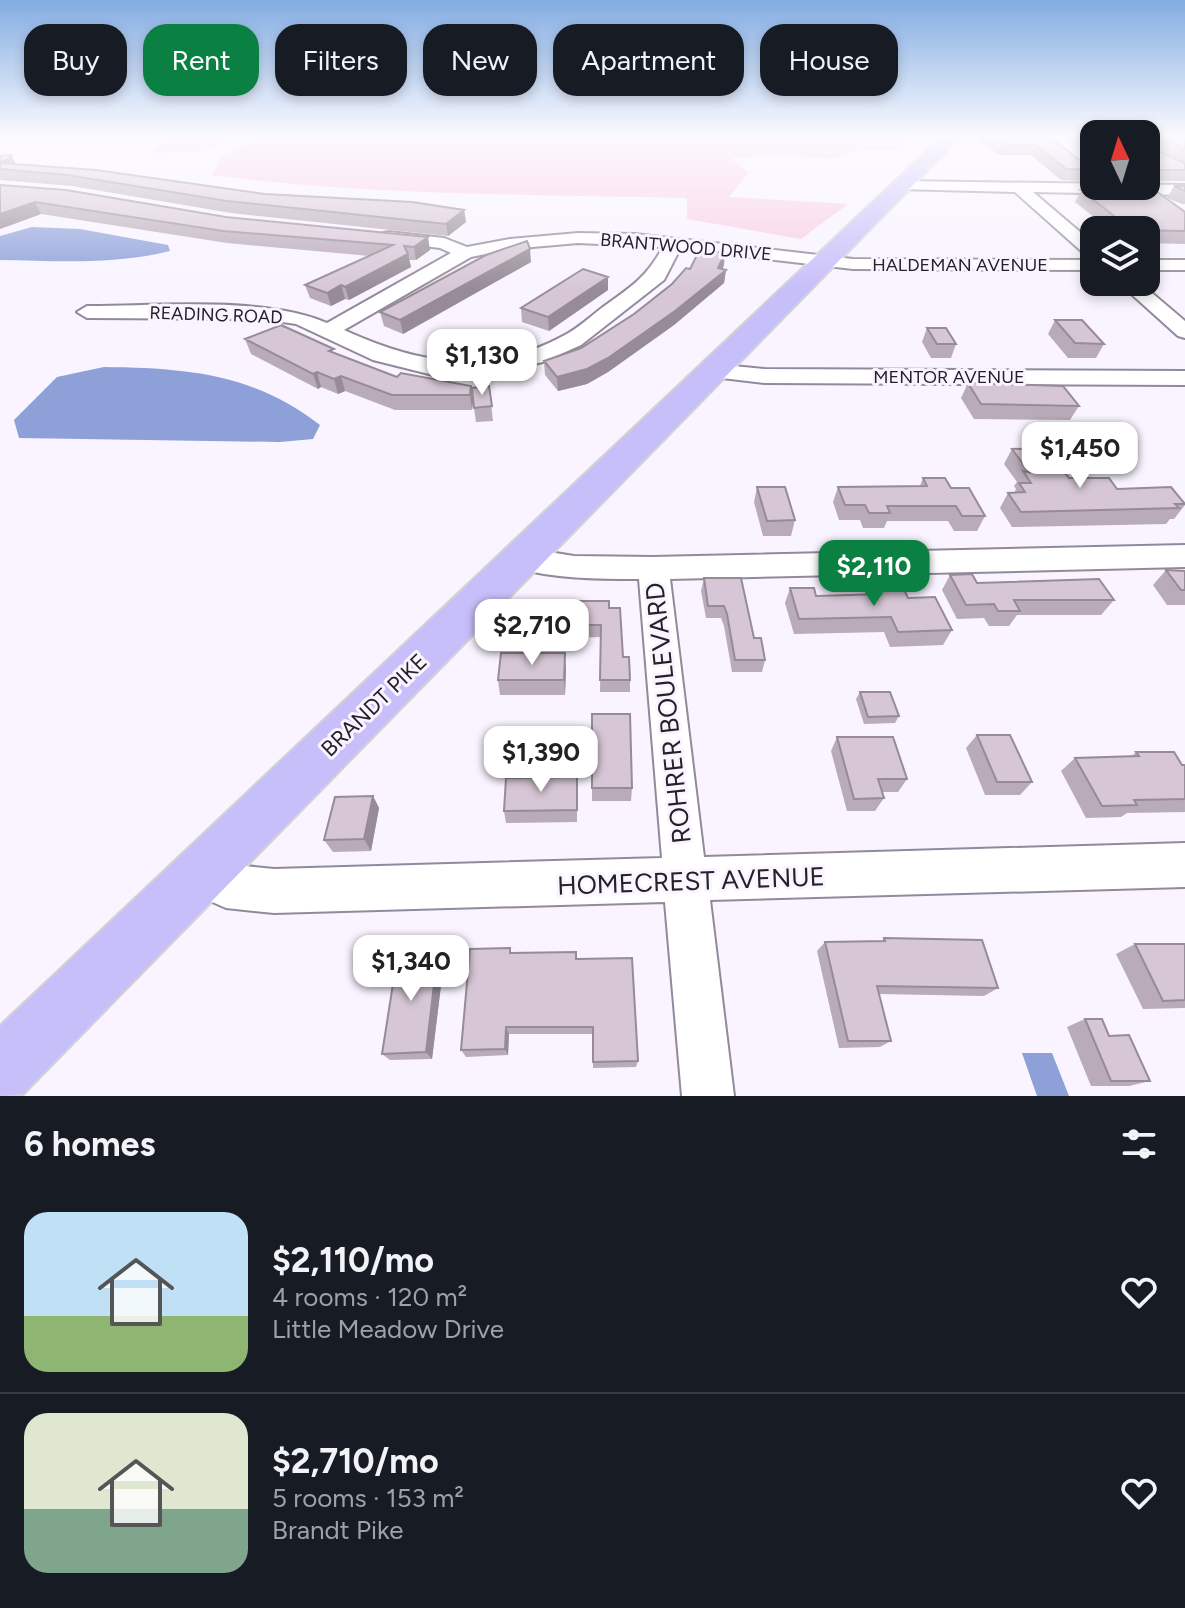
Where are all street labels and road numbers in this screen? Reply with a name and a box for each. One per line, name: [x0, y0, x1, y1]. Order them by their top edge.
street label: BRANTWOOD DRIVE: [599, 229, 773, 265]
street label: HALDEMAN AVENUE: [872, 254, 1048, 276]
street label: READING ROAD: [149, 302, 283, 328]
street label: MENTOR AVENUE: [873, 366, 1025, 388]
street label: ROHRER BOULEVARD: [638, 581, 698, 845]
street label: BRANDT PIKE: [315, 648, 433, 762]
street label: HOMECREST AVENUE: [557, 860, 825, 902]

